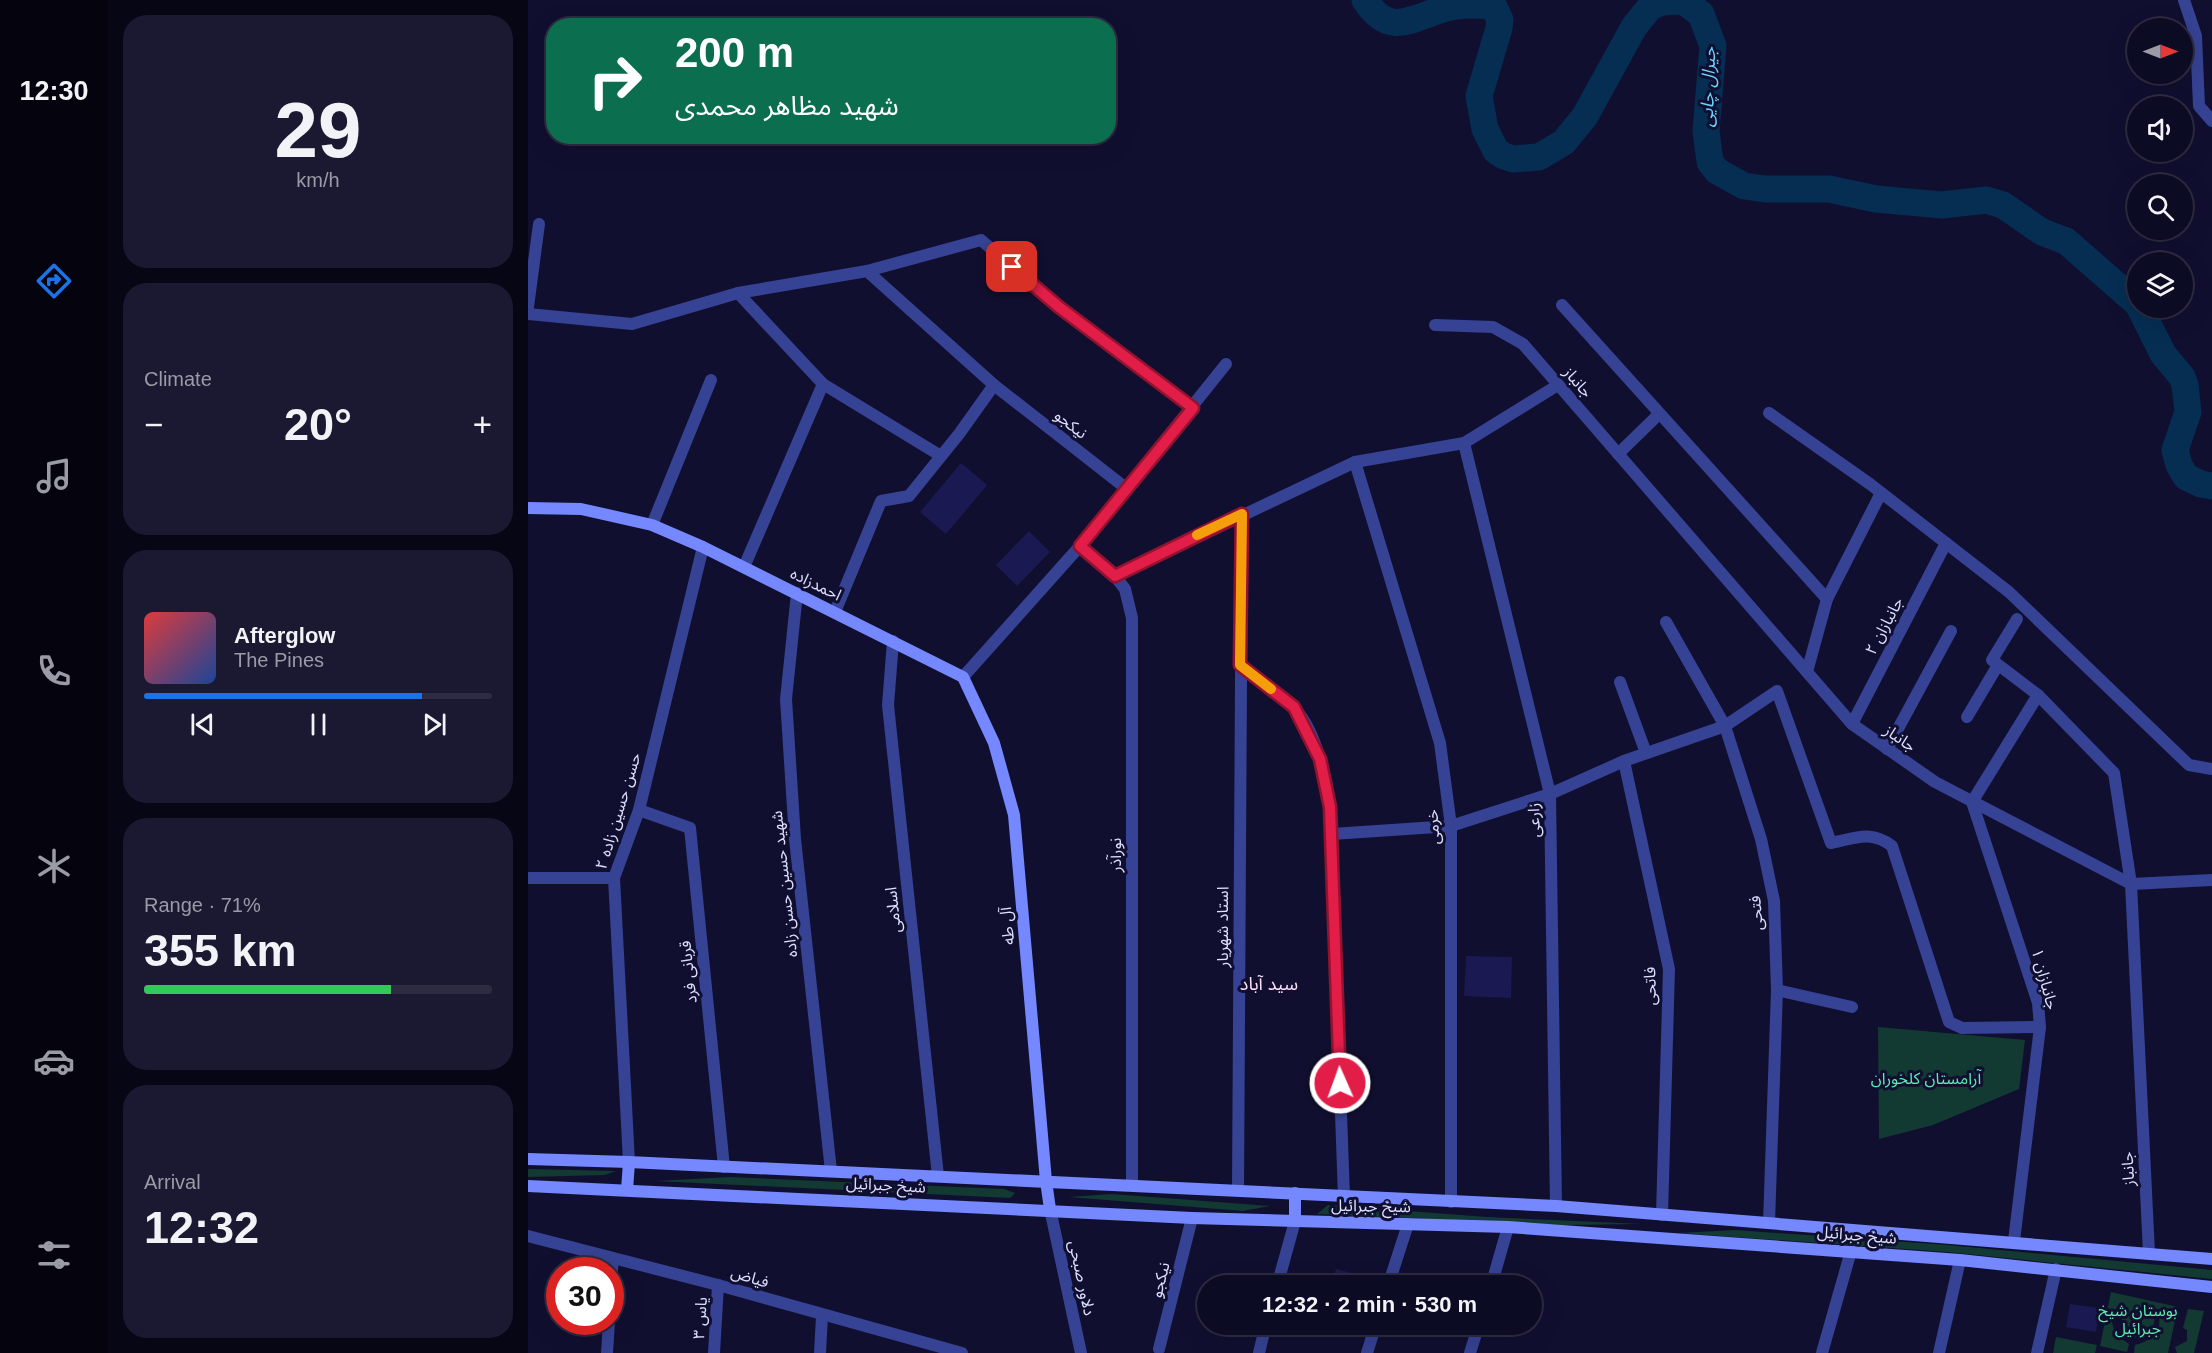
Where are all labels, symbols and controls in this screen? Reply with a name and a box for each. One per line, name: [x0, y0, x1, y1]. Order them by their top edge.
north arrow: [2127, 18, 2193, 84]
map controls: [2127, 18, 2193, 318]
text: 200 m: [675, 29, 794, 76]
icon: right: [576, 42, 654, 120]
water label: جیرال چایی: [1697, 46, 1721, 128]
text: 12:30: [19, 76, 89, 106]
text: 29: [275, 86, 361, 174]
text: شهید مظاهر محمدی: [675, 91, 899, 121]
button: sound: [2127, 96, 2193, 162]
text: km/h: [296, 169, 340, 191]
button: search: [2127, 174, 2193, 240]
pin: [986, 241, 1037, 292]
icon: arrive: [995, 250, 1028, 283]
button: layers: [2127, 252, 2193, 318]
icon: directions: [33, 260, 75, 302]
street label: جانباز: [1559, 363, 1596, 401]
text: Climate: [144, 368, 212, 390]
text: 20°: [284, 399, 352, 450]
text: −: [144, 406, 163, 443]
text: +: [473, 406, 492, 443]
street label: نیکجو: [1051, 406, 1090, 443]
icon: music: [33, 455, 75, 497]
street label: احمدزاده: [787, 564, 844, 604]
street label: جانبازان ۲: [1862, 594, 1907, 658]
text: Afterglow: [234, 623, 335, 648]
text: The Pines: [234, 649, 324, 671]
icon: phone: [33, 650, 75, 692]
icon: previous: [186, 708, 219, 741]
icon: pause: [302, 708, 335, 741]
icon: next: [418, 708, 451, 741]
street label: جانباز: [1880, 721, 1919, 756]
street label: حسن حسین زاده ۲: [592, 751, 645, 872]
street label: زارعی: [1525, 803, 1544, 837]
street label: خرمی: [1423, 809, 1444, 845]
street label: شهید حسین حسن زاده: [768, 810, 801, 958]
street label: نورآذر: [1106, 838, 1125, 873]
icon: climate: [33, 845, 75, 887]
street label: اسلامی: [882, 886, 905, 934]
street label: استاد شهریار: [1214, 887, 1232, 968]
text: Range · 71%: [144, 894, 261, 916]
street label: فتحی: [1746, 895, 1767, 931]
street label: آل طه: [997, 905, 1019, 946]
text: 355 km: [144, 925, 297, 976]
street label: قربانی فرد: [676, 940, 701, 1004]
street label: جانبازان ۱: [2028, 947, 2061, 1012]
street label: فاتحی: [1641, 967, 1660, 1005]
district label: سید آباد: [1240, 974, 1298, 994]
icon: car: [33, 1040, 75, 1082]
position arrow: [1308, 1051, 1372, 1115]
park label: آرامستان کلخوران: [1871, 1069, 1983, 1088]
street label: جانباز: [2119, 1151, 2138, 1188]
text: Arrival: [144, 1171, 201, 1193]
street label: شیخ جبرائیل: [845, 1174, 926, 1200]
street label: شیخ جبرائیل: [1331, 1197, 1411, 1219]
text: 12:32: [144, 1202, 259, 1253]
street label: شیخ جبرائیل: [1816, 1223, 1898, 1251]
icon: filters: [33, 1234, 75, 1276]
street label: دلاور صبحی: [1065, 1239, 1098, 1317]
speed limit sign: 30: [546, 1257, 624, 1335]
street label: نیکجو: [1147, 1260, 1174, 1300]
street label: فیاض: [729, 1263, 771, 1292]
text: 12:32 · 2 min · 530 m: [1262, 1292, 1477, 1317]
street label: یاس ۳: [690, 1296, 711, 1340]
park label: بوستان شیخ جبرائیل: [2098, 1302, 2178, 1338]

